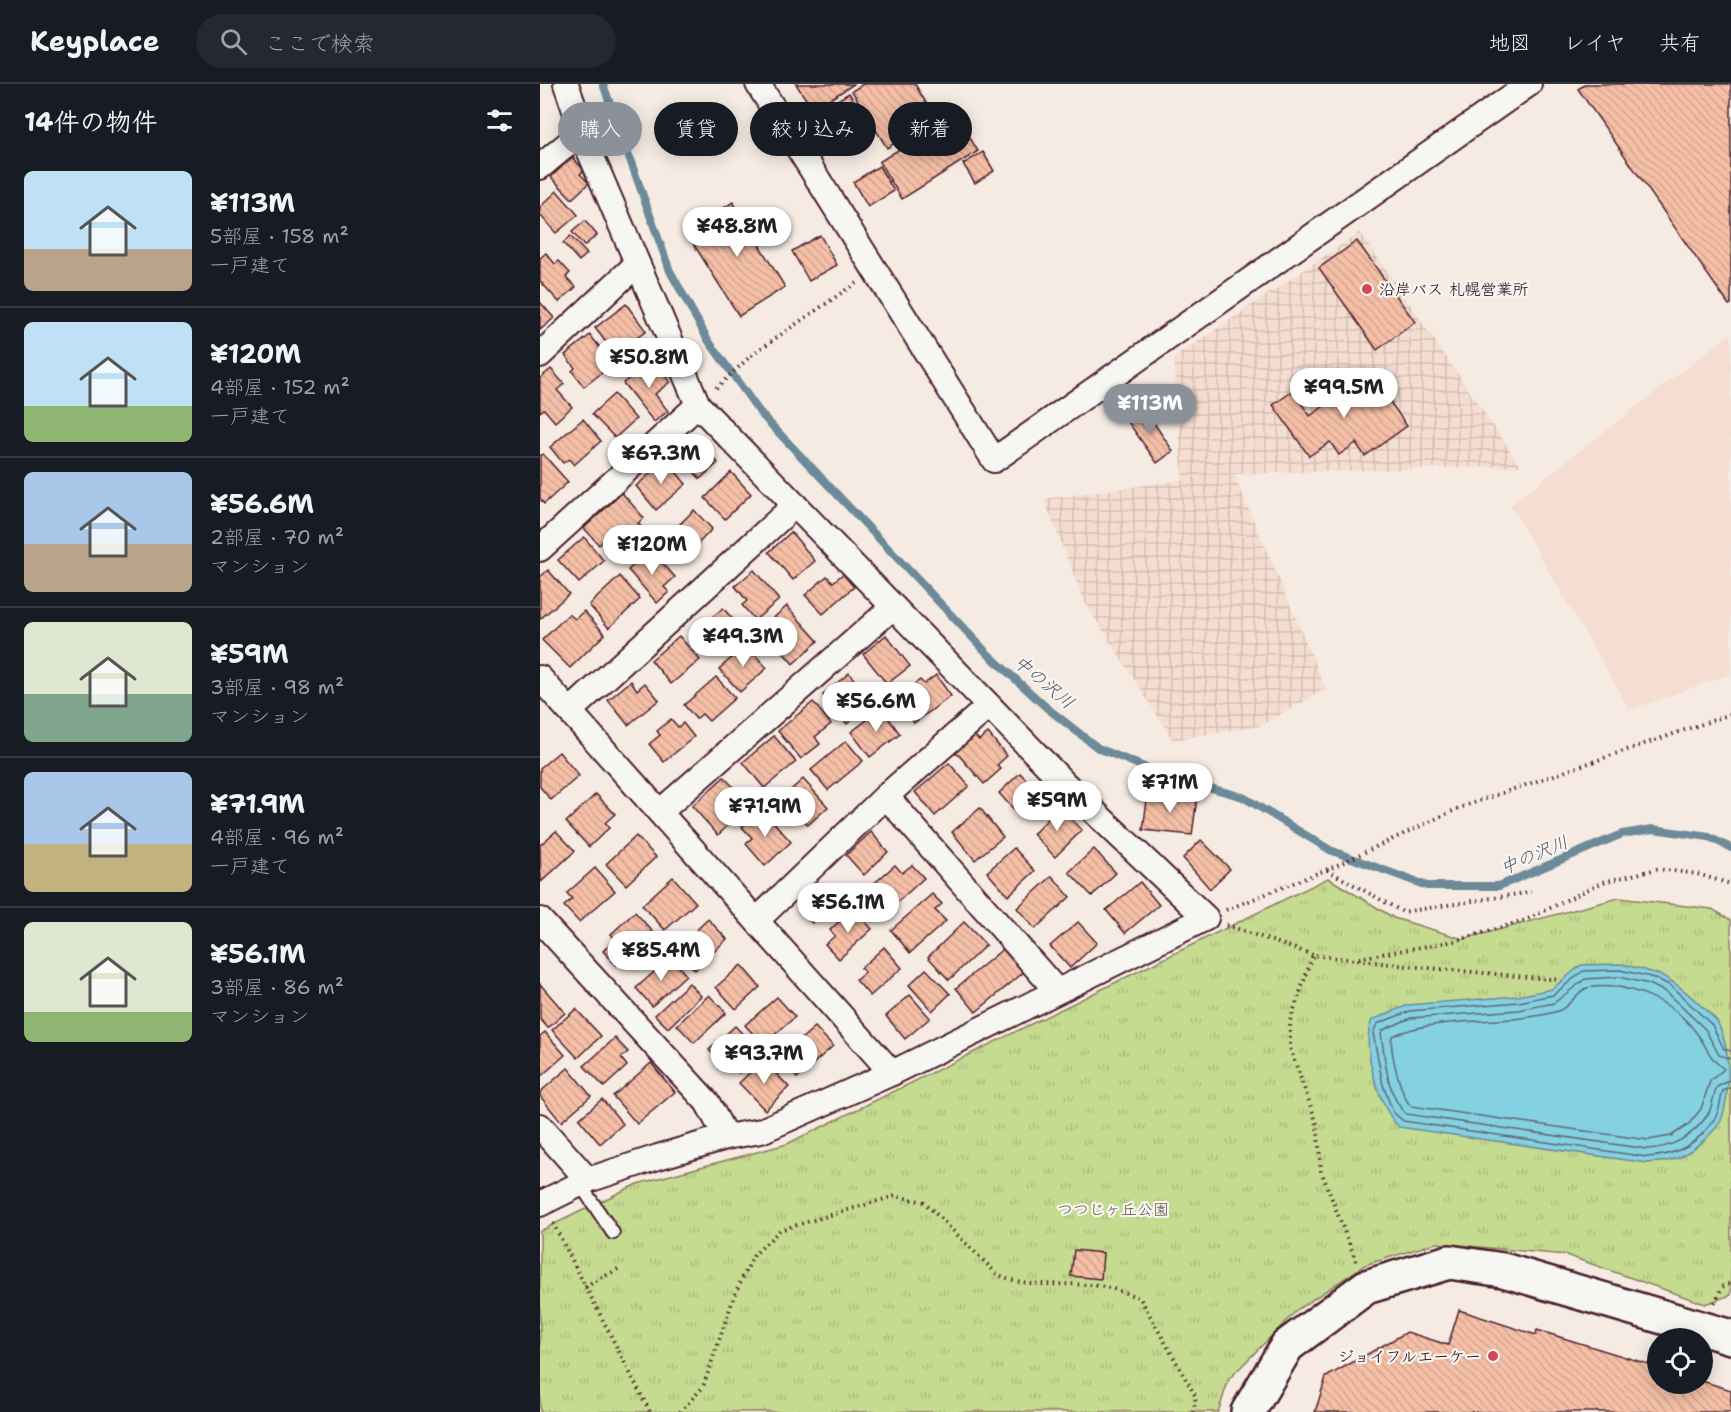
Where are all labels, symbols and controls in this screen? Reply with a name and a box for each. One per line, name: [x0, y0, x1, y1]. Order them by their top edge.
search box: [196, 14, 616, 68]
text: Keyplace: [30, 22, 160, 60]
icon: search: [217, 25, 250, 58]
text: ここで検索: [265, 29, 375, 58]
text: 地図: [1489, 29, 1531, 57]
text: レイヤ: [1564, 29, 1626, 57]
text: 共有: [1659, 29, 1701, 57]
chip: 購入: [558, 102, 642, 156]
chip: 賃貸: [654, 102, 738, 156]
chip: 絞り込み: [750, 102, 876, 156]
chip: 新着: [888, 102, 972, 156]
text: 14件の物件: [24, 104, 158, 139]
icon: filters: [483, 104, 516, 137]
text: ¥113M: [210, 185, 295, 220]
icon: home: [72, 195, 144, 267]
pin: ¥48.8M: [688, 207, 786, 258]
text: ¥48.8M: [696, 213, 778, 239]
text: 5部屋 · 158 m²: [210, 223, 349, 249]
text: 一戸建て: [210, 252, 290, 278]
place label: 沿岸バス 札幌営業所: [1379, 279, 1529, 300]
marker: 沿岸バス 札幌営業所: [1360, 282, 1374, 296]
text: ¥120M: [210, 336, 301, 371]
pin: ¥50.8M: [600, 338, 698, 389]
text: ¥50.8M: [609, 344, 689, 370]
icon: home: [72, 346, 144, 418]
pin: ¥99.5M: [1295, 368, 1393, 419]
text: 4部屋 · 152 m²: [210, 374, 350, 400]
text: ¥99.5M: [1304, 374, 1384, 400]
pin: ¥113M: [1108, 384, 1192, 435]
text: ¥113M: [1117, 390, 1183, 416]
text: 一戸建て: [210, 403, 290, 429]
pin: ¥67.3M: [612, 434, 710, 485]
text: ¥67.3M: [621, 440, 701, 466]
text: ¥56.6M: [210, 486, 314, 521]
icon: home: [72, 496, 144, 568]
text: 2部屋 · 70 m²: [210, 524, 344, 550]
pin: ¥120M: [610, 525, 694, 576]
text: ¥120M: [617, 531, 687, 557]
text: マンション: [210, 553, 309, 579]
pin: ¥49.3M: [694, 617, 792, 668]
text: ¥49.3M: [702, 623, 784, 649]
text: ¥59M: [210, 636, 289, 671]
icon: home: [72, 646, 144, 718]
water label: 中の沢川: [1009, 650, 1079, 714]
text: 3部屋 · 98 m²: [210, 674, 344, 700]
pin: ¥56.6M: [827, 682, 925, 733]
text: ¥56.6M: [836, 688, 916, 714]
text: マンション: [210, 703, 309, 729]
pin: ¥71M: [1134, 763, 1206, 814]
text: ¥71M: [1142, 769, 1198, 795]
pin: ¥59M: [1021, 781, 1093, 832]
text: ¥71.9M: [210, 786, 305, 821]
pin: ¥71.9M: [716, 787, 814, 838]
text: ¥59M: [1027, 787, 1087, 813]
text: ¥71.9M: [728, 793, 802, 819]
icon: home: [72, 796, 144, 868]
text: 4部屋 · 96 m²: [210, 824, 344, 850]
water label: 中の沢川: [1496, 830, 1572, 880]
text: 一戸建て: [210, 853, 290, 879]
pin: ¥56.1M: [799, 883, 897, 934]
text: ¥56.1M: [811, 889, 885, 915]
pin: ¥85.4M: [612, 931, 710, 982]
text: ¥56.1M: [210, 936, 306, 971]
text: ¥85.4M: [622, 937, 700, 963]
icon: home: [72, 946, 144, 1018]
text: 3部屋 · 86 m²: [210, 974, 344, 1000]
text: マンション: [210, 1003, 309, 1029]
pin: ¥93.7M: [715, 1034, 813, 1085]
text: ¥93.7M: [724, 1040, 804, 1066]
park label: つつじヶ丘公園: [1057, 1199, 1169, 1220]
map controls: [1647, 1328, 1713, 1394]
button: locate: [1647, 1328, 1713, 1394]
place label: ジョイフルエーケー: [1338, 1346, 1481, 1367]
marker: ジョイフルエーケー: [1486, 1349, 1500, 1363]

